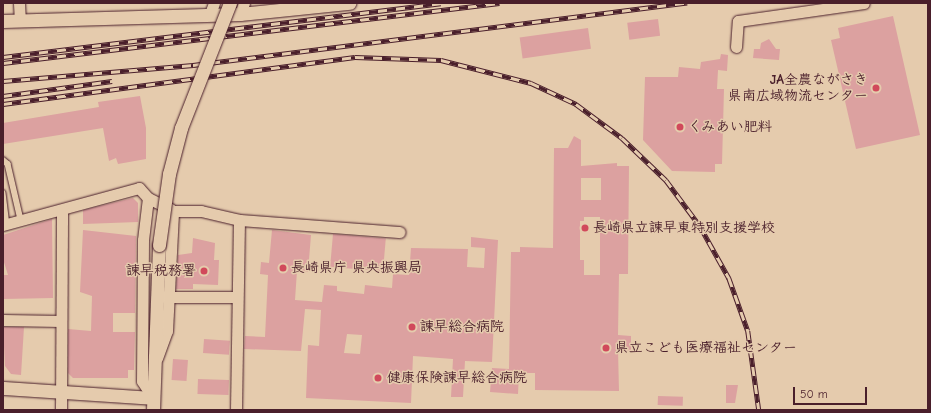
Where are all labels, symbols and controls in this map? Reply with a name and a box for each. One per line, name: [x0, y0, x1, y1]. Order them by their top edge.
place label: JA全農ながさき 県南広域物流センター: [728, 72, 868, 104]
marker: JA全農ながさき 県南広域物流センター: [871, 83, 881, 93]
place label: くみあい肥料: [688, 119, 772, 135]
marker: くみあい肥料: [675, 122, 685, 132]
place label: 長崎県立諫早東特別支援学校: [593, 220, 775, 236]
marker: 長崎県立諫早東特別支援学校: [580, 223, 590, 233]
place label: 長崎県庁 県央振興局: [291, 260, 422, 276]
place label: 諫早税務署: [126, 263, 196, 279]
marker: 長崎県庁 県央振興局: [278, 263, 288, 273]
marker: 諫早税務署: [199, 266, 209, 276]
place label: 諫早総合病院: [420, 319, 504, 335]
marker: 諫早総合病院: [407, 322, 417, 332]
place label: 県立こども医療福祉センター: [615, 340, 797, 356]
marker: 県立こども医療福祉センター: [600, 342, 612, 354]
place label: 健康保険諫早総合病院: [387, 370, 527, 386]
marker: 健康保険諫早総合病院: [372, 372, 384, 384]
scale bar: [795, 379, 869, 405]
text: 50 m: [800, 387, 828, 401]

